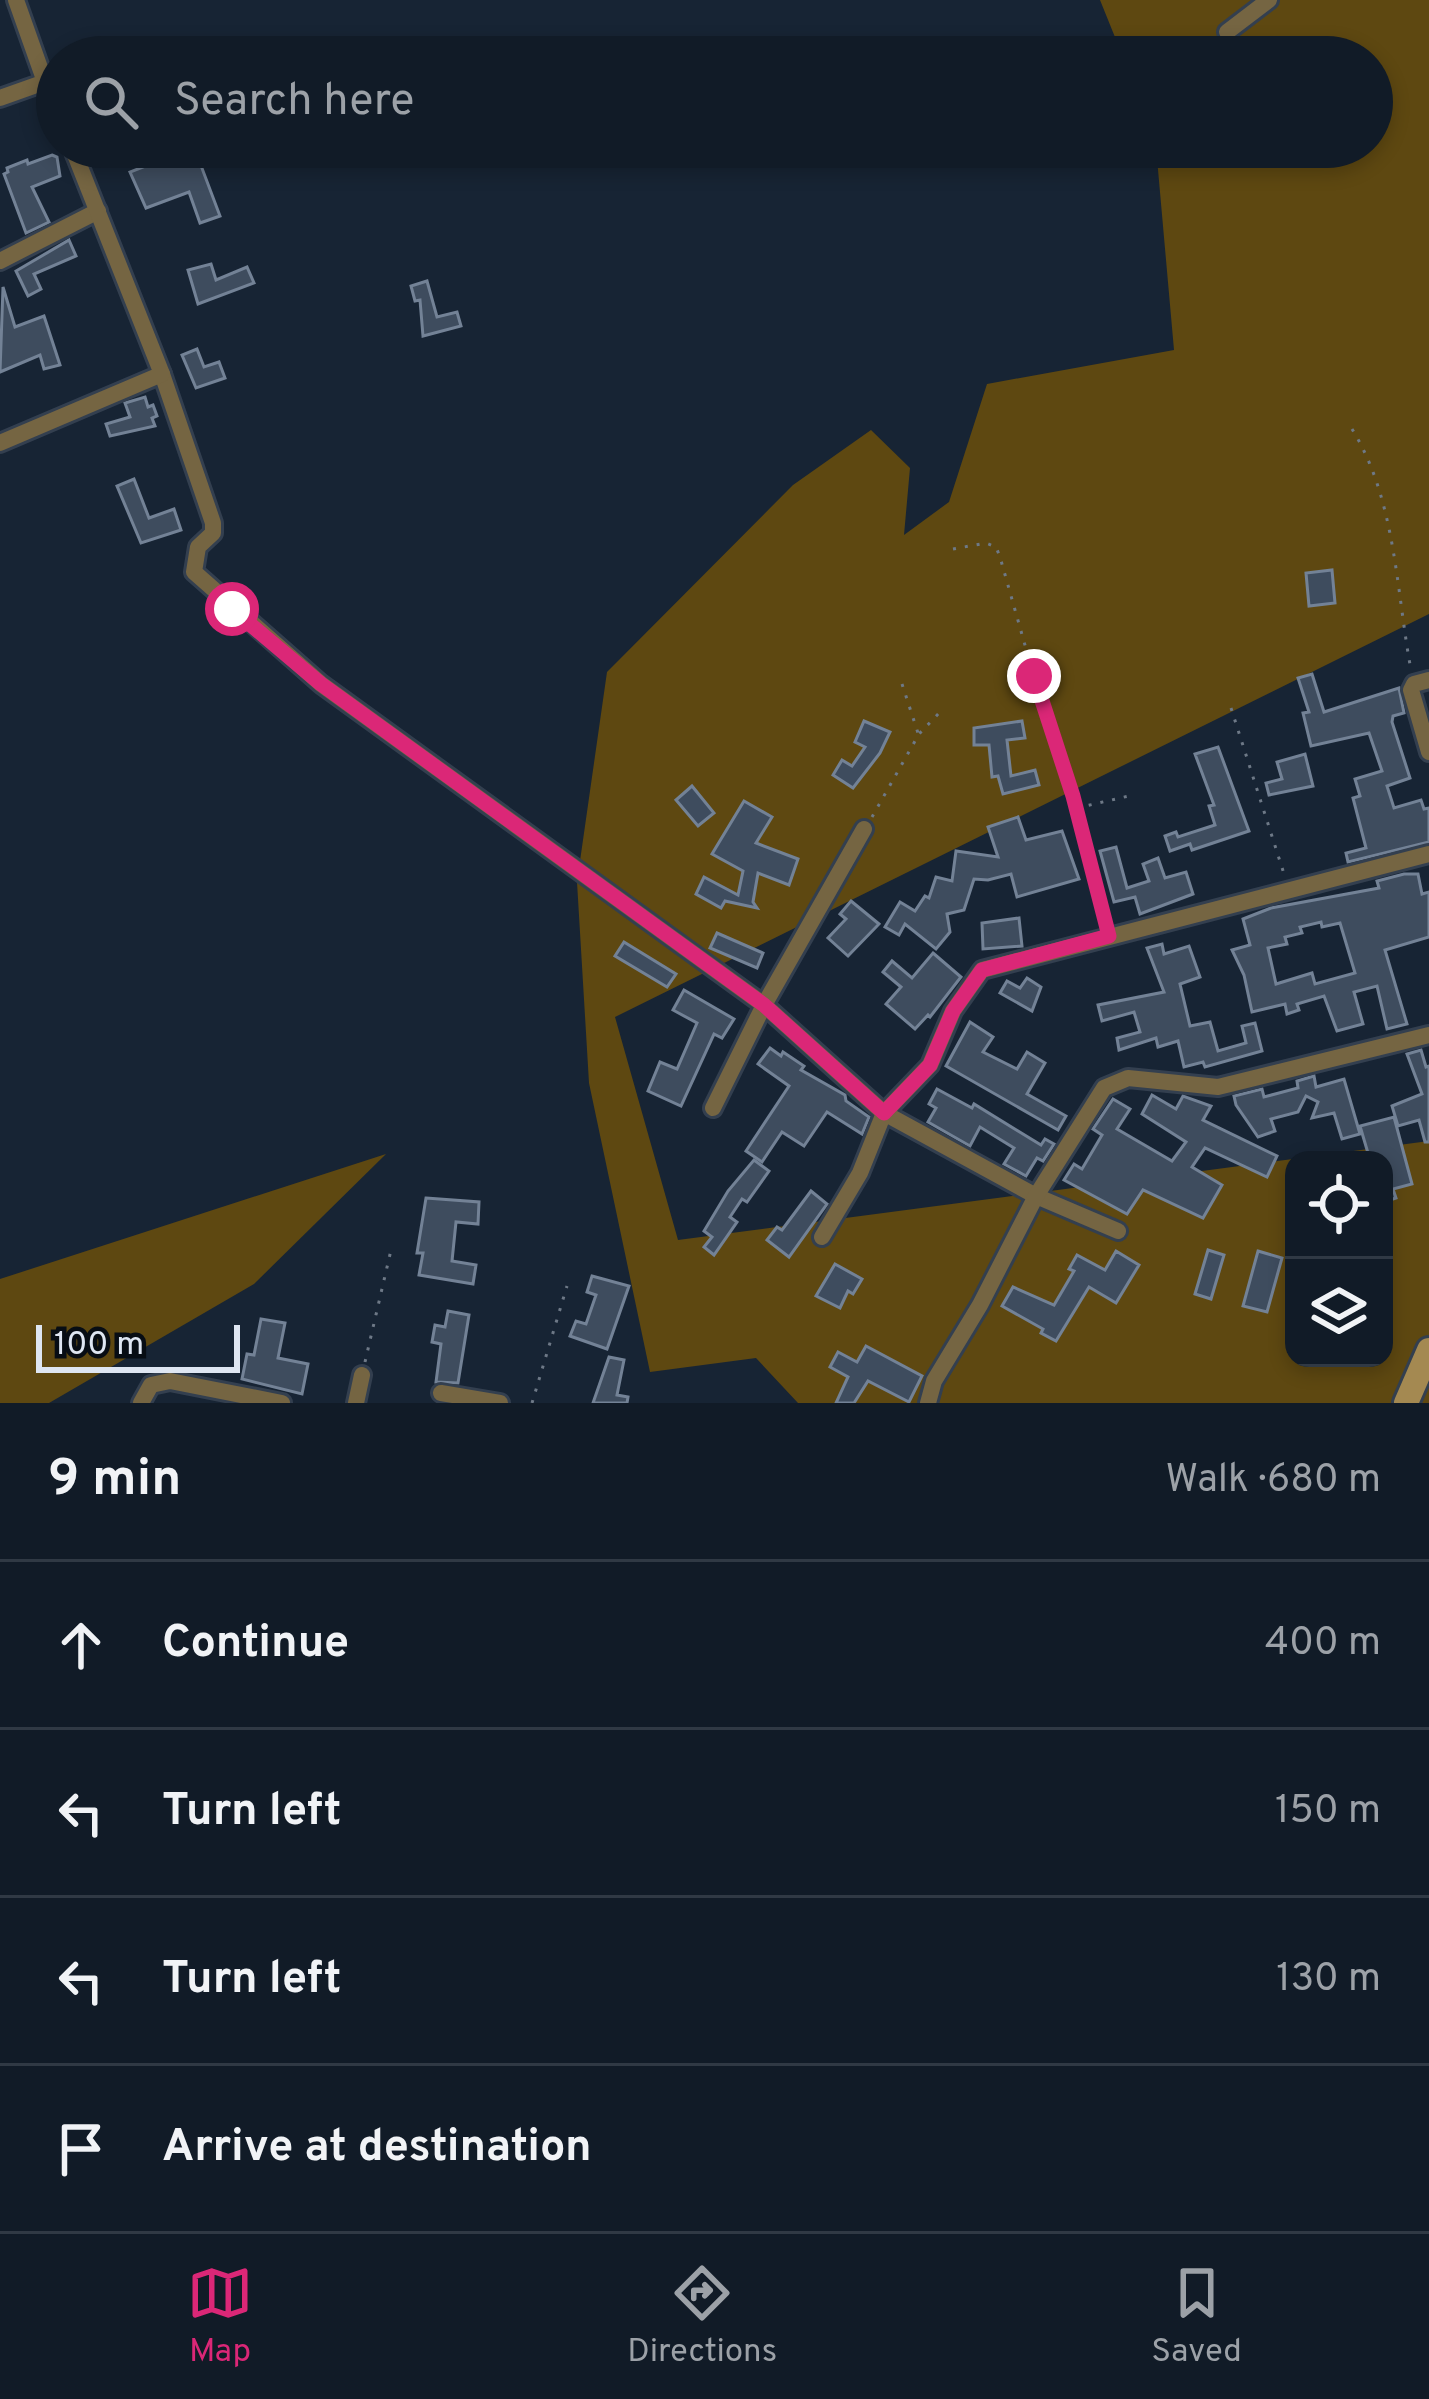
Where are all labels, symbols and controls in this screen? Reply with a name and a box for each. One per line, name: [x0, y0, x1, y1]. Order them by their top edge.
search box: [36, 36, 1393, 168]
icon: search: [78, 69, 144, 135]
text: Search here: [174, 74, 414, 131]
route start: [205, 582, 259, 636]
route end: [1007, 649, 1061, 703]
map controls: [1285, 1151, 1393, 1367]
button: locate: [1285, 1151, 1393, 1259]
button: layers: [1285, 1259, 1393, 1367]
scale bar: [36, 1319, 240, 1372]
text: 100 m: [54, 1325, 144, 1367]
text: 9 min: [48, 1449, 181, 1514]
text: Walk · 680 m: [1165, 1457, 1381, 1506]
icon: ahead: [48, 1612, 114, 1678]
text: Continue: [162, 1616, 349, 1673]
text: 400 m: [1265, 1620, 1381, 1669]
icon: left: [48, 1780, 114, 1846]
text: Turn left: [162, 1784, 341, 1841]
text: 150 m: [1275, 1788, 1381, 1837]
icon: left: [48, 1948, 114, 2014]
text: Turn left: [162, 1952, 341, 2009]
text: 130 m: [1276, 1956, 1381, 2005]
icon: arrive: [48, 2116, 114, 2182]
text: Arrive at destination: [162, 2120, 592, 2177]
tab: Map: [187, 2260, 253, 2374]
tab: Directions: [627, 2260, 777, 2374]
tab: Saved: [1151, 2260, 1242, 2374]

